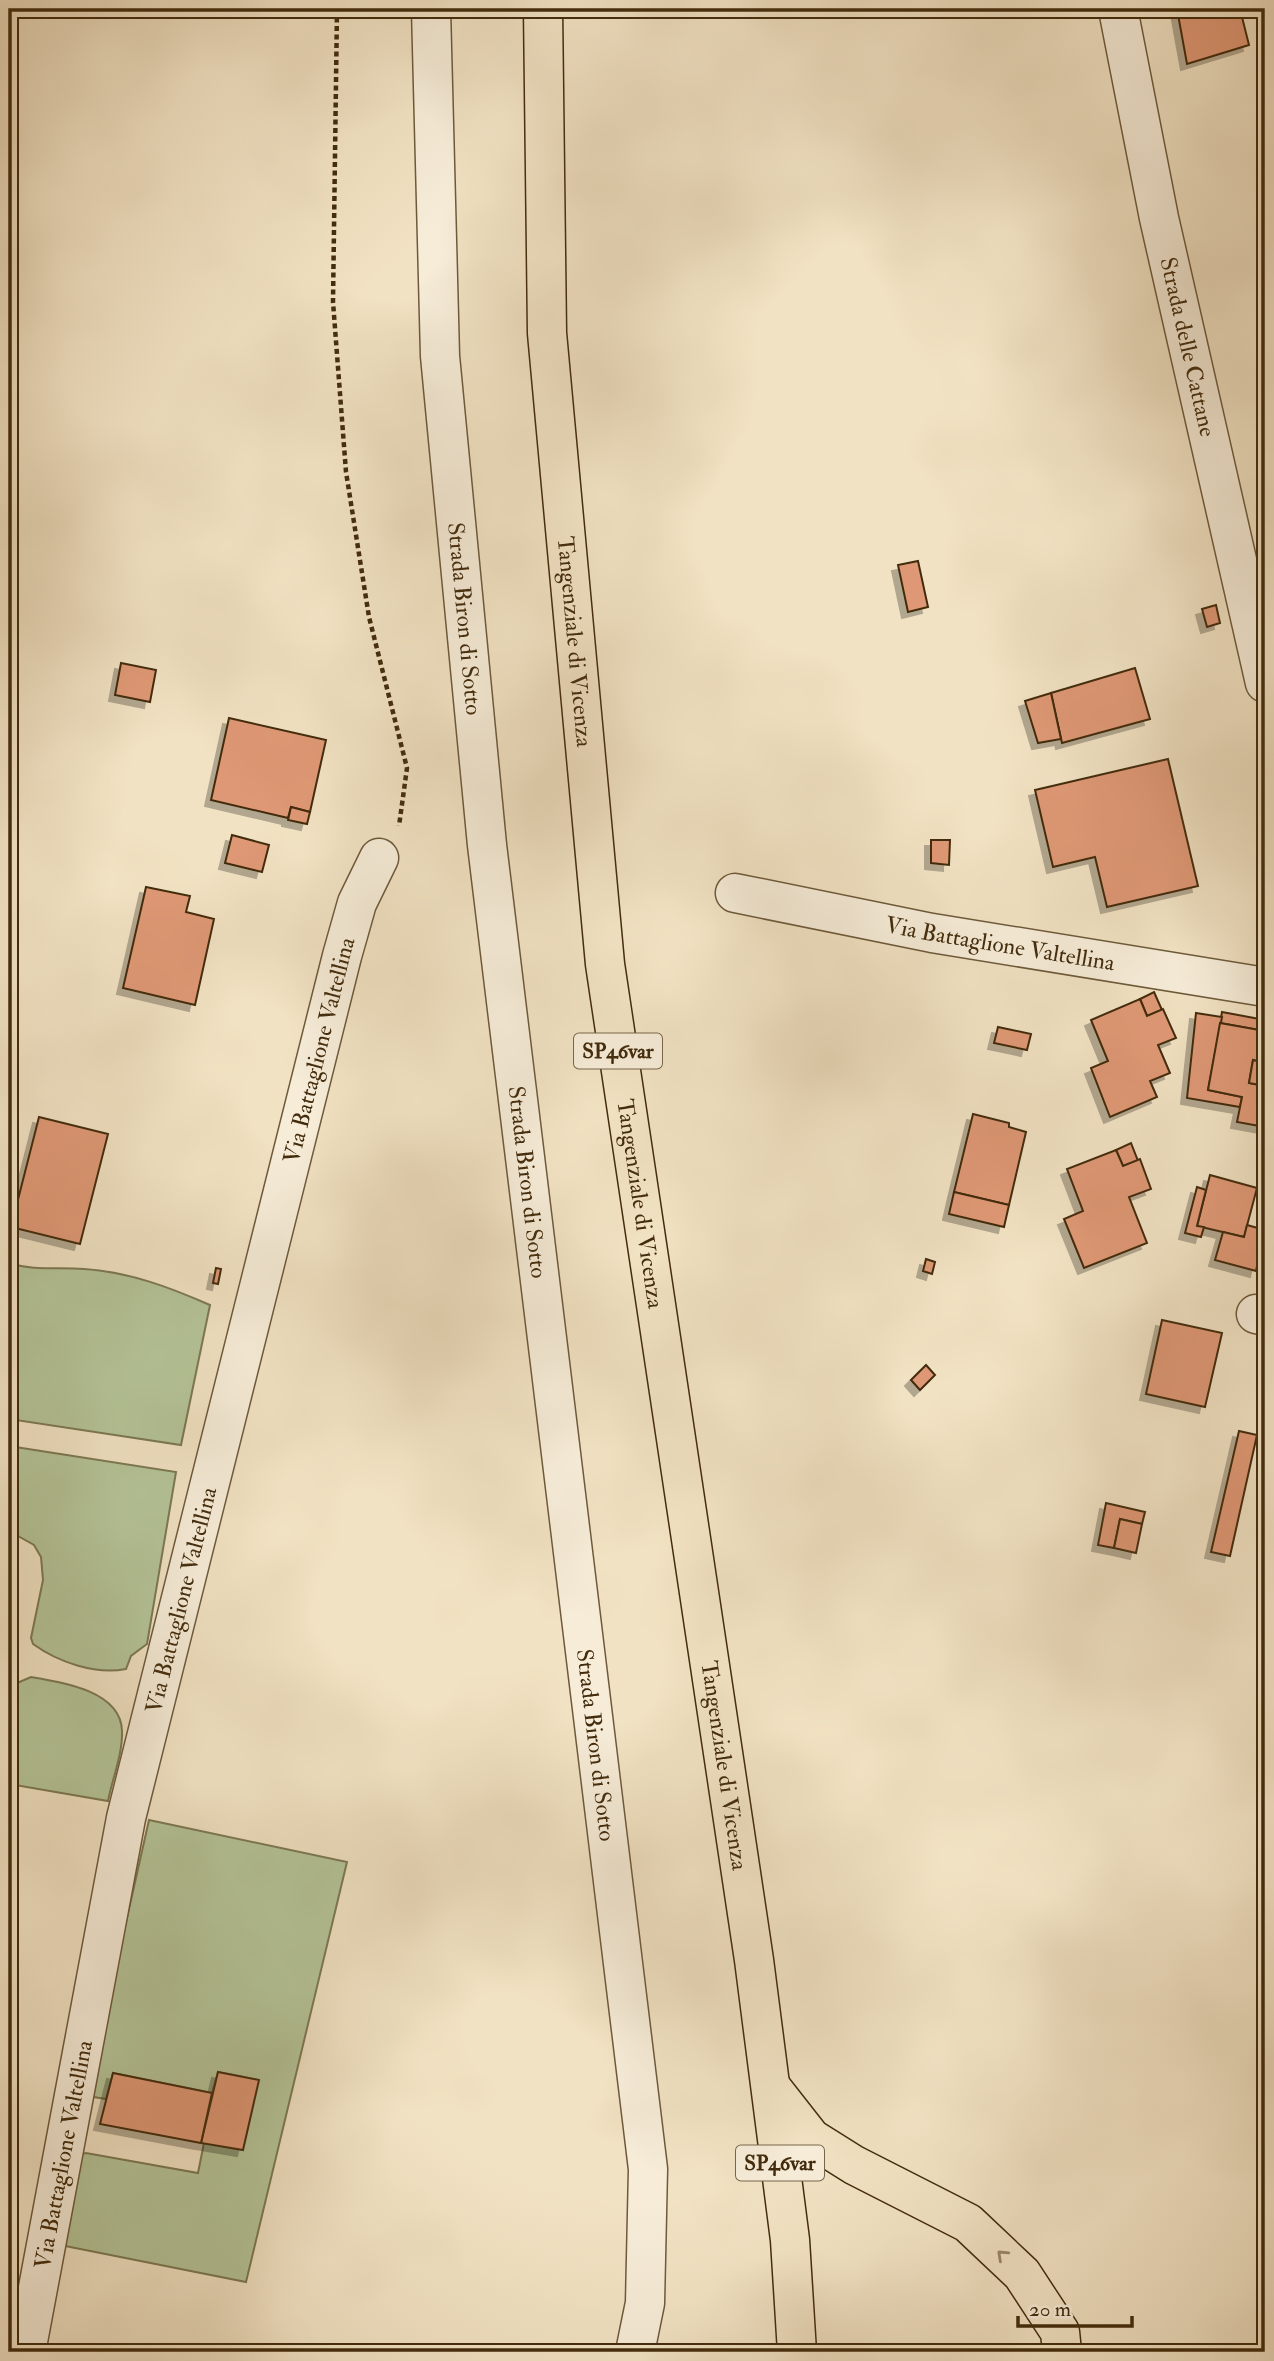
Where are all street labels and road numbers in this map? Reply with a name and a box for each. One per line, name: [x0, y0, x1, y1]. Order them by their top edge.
street label: Strada delle Cattane: [1153, 254, 1222, 440]
street label: Strada Biron di Sotto: [441, 521, 488, 716]
street label: Tangenziale di Vicenza: [551, 535, 599, 749]
street label: Via Battaglione Valtellina: [883, 910, 1117, 978]
street label: Via Battaglione Valtellina: [277, 933, 362, 1166]
road number: SP46var: [574, 1034, 662, 1068]
street label: Strada Biron di Sotto: [501, 1084, 554, 1280]
street label: Tangenziale di Vicenza: [610, 1097, 670, 1311]
street label: Via Battaglione Valtellina: [139, 1484, 224, 1716]
street label: Strada Biron di Sotto: [570, 1647, 622, 1843]
street label: Tangenziale di Vicenza: [694, 1659, 754, 1873]
street label: Via Battaglione Valtellina: [28, 2037, 99, 2271]
road number: SP46var: [736, 2146, 824, 2180]

